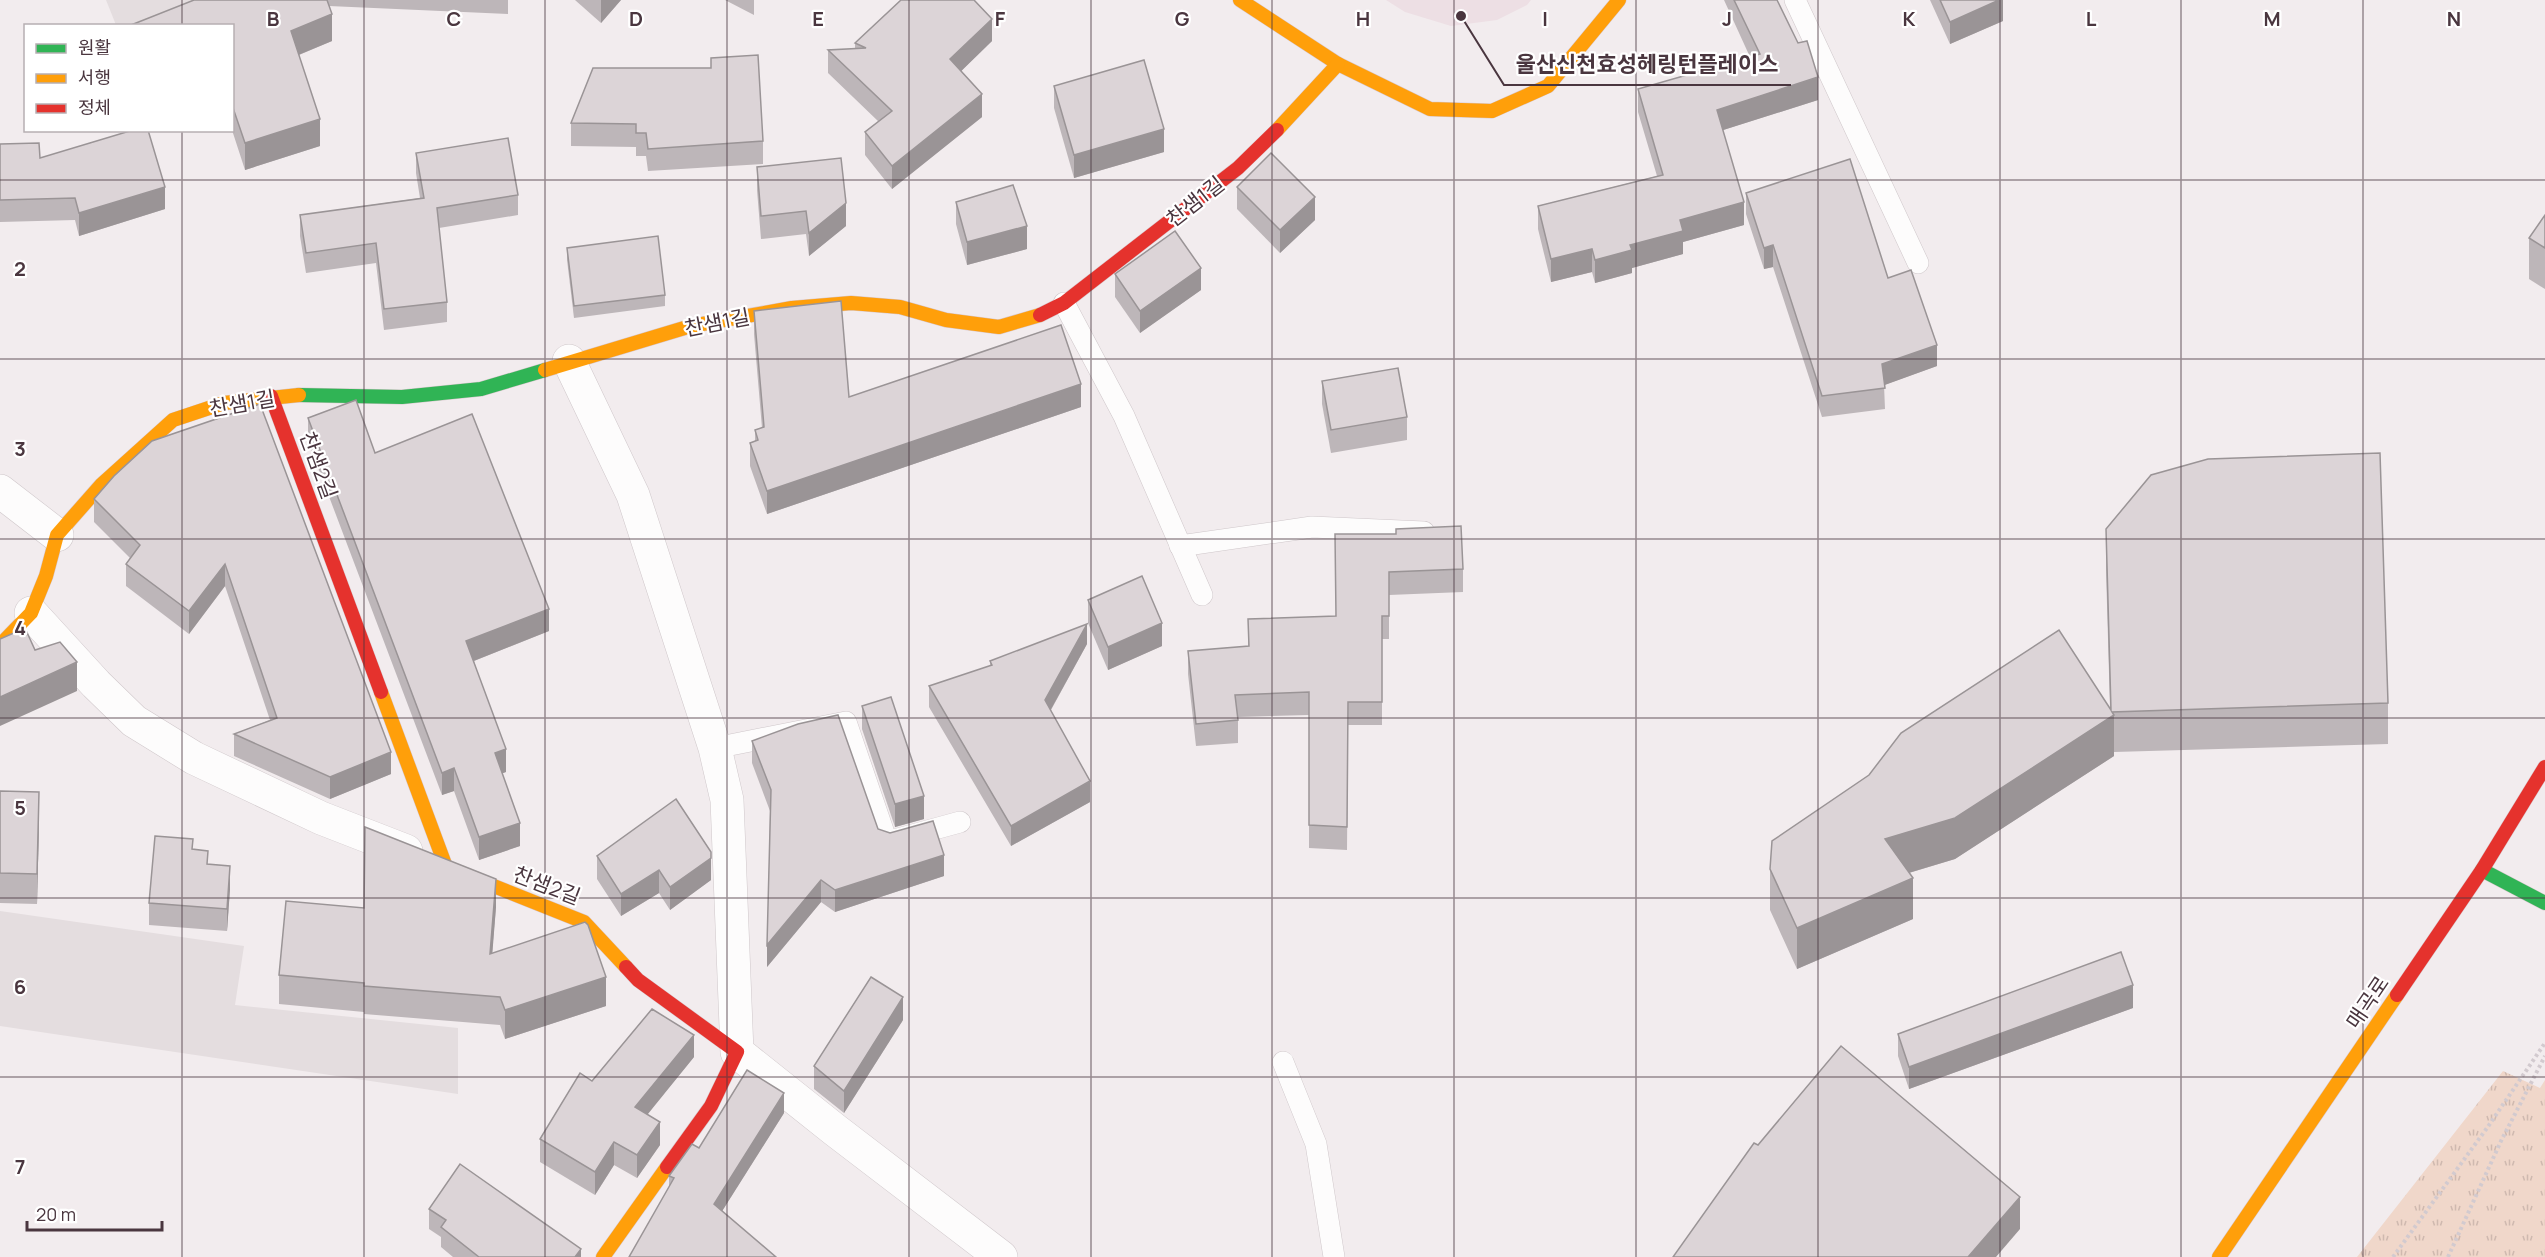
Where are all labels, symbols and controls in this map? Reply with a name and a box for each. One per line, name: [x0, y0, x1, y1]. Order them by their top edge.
text: B: [267, 5, 280, 32]
text: C: [447, 5, 461, 32]
text: D: [629, 5, 643, 32]
text: E: [812, 5, 824, 32]
text: F: [995, 5, 1006, 32]
text: G: [1175, 5, 1190, 32]
text: H: [1356, 5, 1370, 32]
text: I: [1542, 5, 1548, 32]
text: J: [1722, 5, 1732, 32]
text: K: [1903, 5, 1916, 32]
text: L: [2086, 5, 2097, 32]
text: M: [2263, 5, 2281, 32]
text: N: [2447, 5, 2461, 32]
legend: [24, 24, 234, 132]
text: 원활: [78, 35, 111, 59]
callout: 울산신천효성헤링턴플레이스: [1504, 45, 1791, 85]
text: 울산신천효성헤링턴플레이스: [1515, 49, 1779, 79]
text: 서행: [78, 65, 111, 89]
text: 정체: [78, 95, 111, 119]
street label: 찬샘1길: [1160, 170, 1230, 232]
text: 2: [14, 255, 26, 282]
street label: 찬샘1길: [682, 302, 752, 342]
street label: 찬샘1길: [207, 383, 277, 423]
street label: 찬샘2길: [294, 427, 344, 503]
text: 3: [14, 435, 26, 462]
text: 4: [14, 614, 26, 641]
text: 5: [14, 794, 26, 821]
street label: 찬샘2길: [509, 859, 585, 911]
street label: 매곡로: [2339, 970, 2395, 1034]
text: 6: [14, 973, 26, 1000]
text: 7: [15, 1153, 25, 1180]
scale bar: [27, 1194, 162, 1232]
text: 20 m: [36, 1202, 76, 1226]

